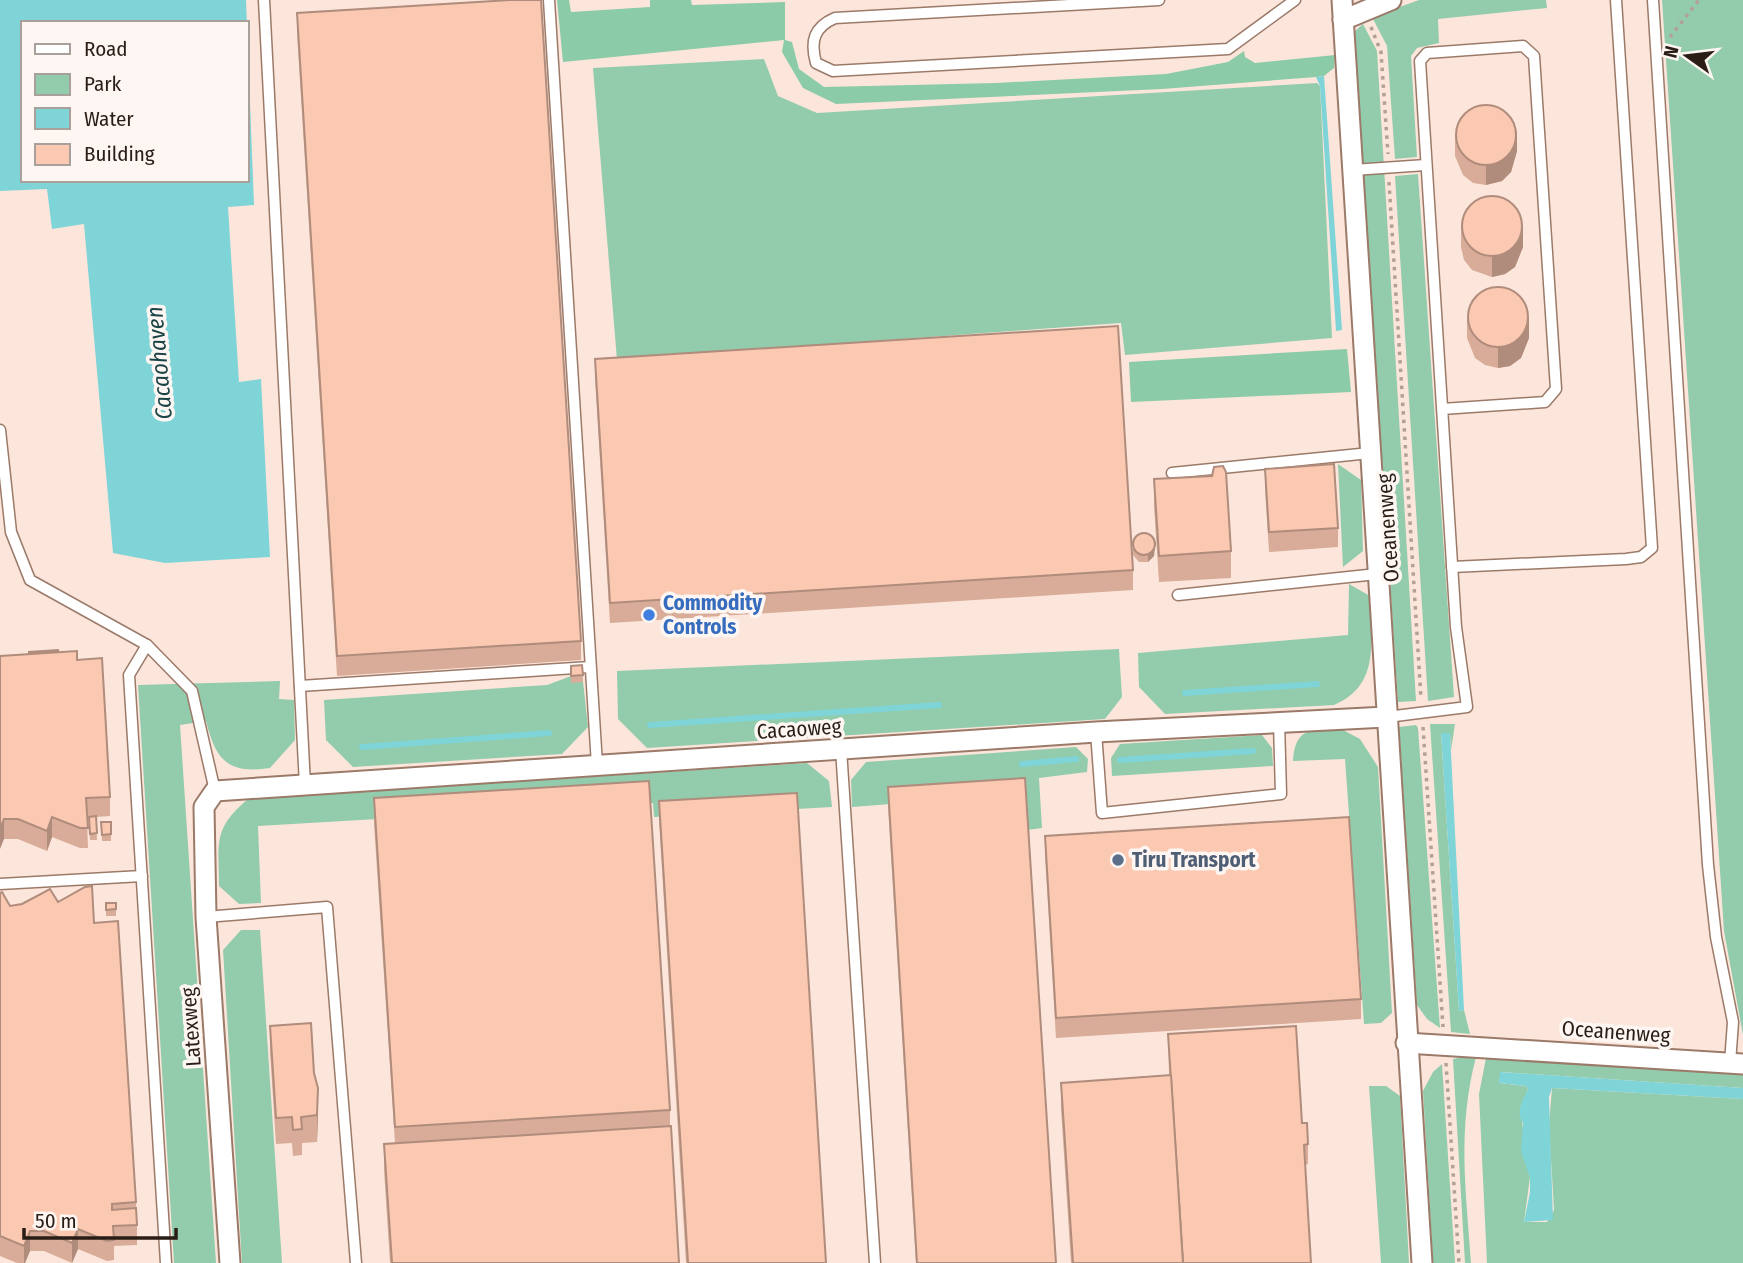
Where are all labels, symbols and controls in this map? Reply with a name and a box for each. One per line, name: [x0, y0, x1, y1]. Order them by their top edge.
legend: [21, 21, 248, 182]
north arrow: [1652, 21, 1722, 91]
text: Road: [84, 36, 128, 62]
text: N: [1658, 44, 1684, 60]
text: Park: [84, 71, 122, 97]
text: Water: [84, 106, 134, 132]
text: Building: [84, 141, 155, 167]
water label: Cacaohaven: [140, 305, 178, 421]
street label: Oceanenweg: [1371, 473, 1405, 583]
place label: Commodity Controls: [663, 590, 763, 640]
marker: Commodity Controls: [641, 607, 657, 623]
street label: Cacaoweg: [756, 713, 842, 745]
place label: Tiru Transport: [1132, 847, 1256, 873]
marker: Tiru Transport: [1110, 852, 1126, 868]
street label: Latexweg: [175, 986, 207, 1068]
street label: Oceanenweg: [1561, 1015, 1671, 1049]
scale bar: [24, 1196, 177, 1240]
text: 50 m: [35, 1208, 77, 1234]

